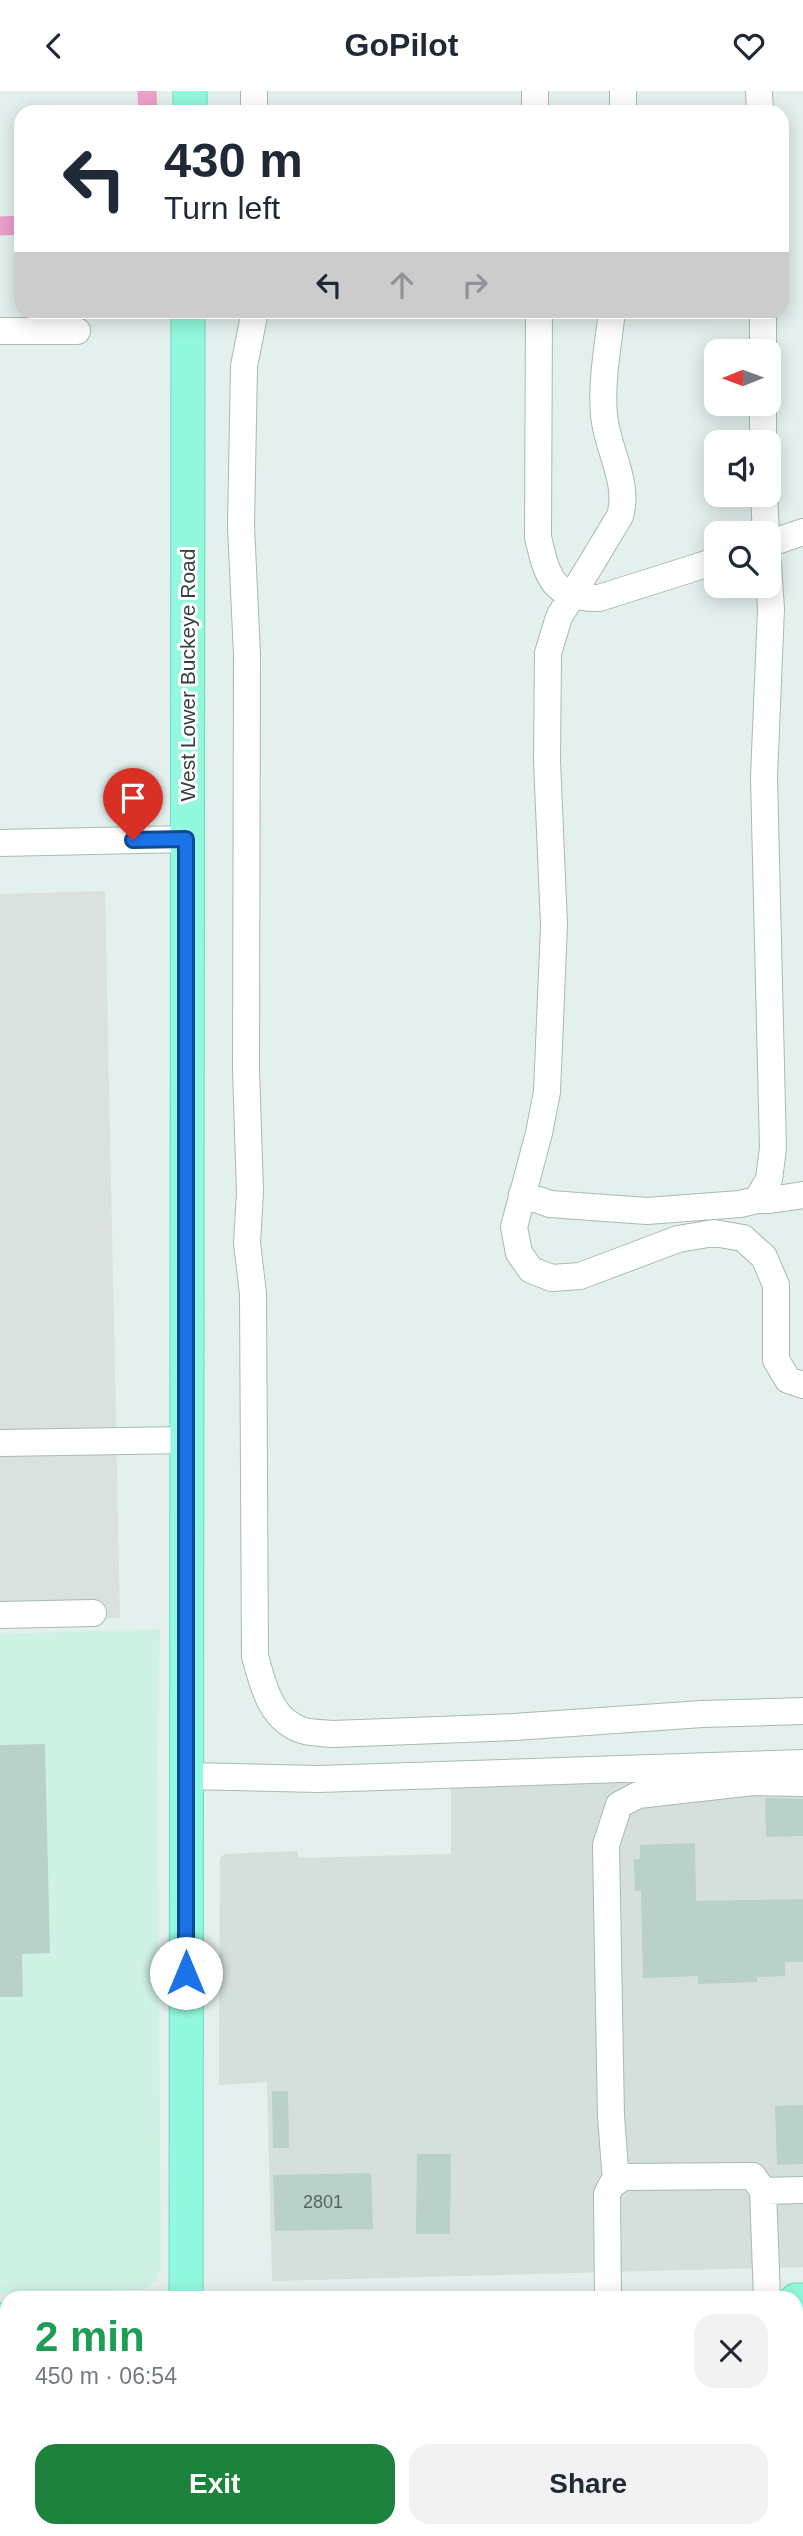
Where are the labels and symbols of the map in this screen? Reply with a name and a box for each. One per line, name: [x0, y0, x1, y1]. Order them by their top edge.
north arrow: [704, 339, 780, 417]
street label: West Lower Buckeye Road: [176, 549, 199, 801]
pin: [103, 768, 163, 840]
position arrow: [149, 1936, 223, 2010]
house number: 2801: [303, 2192, 343, 2212]

